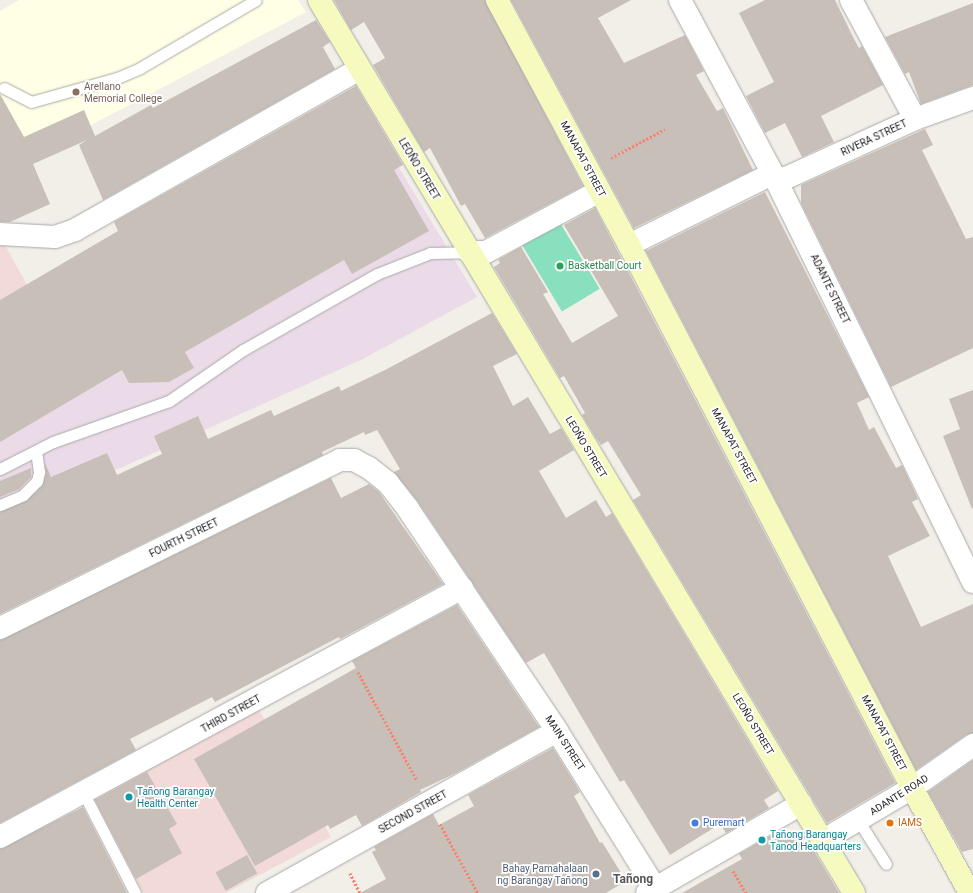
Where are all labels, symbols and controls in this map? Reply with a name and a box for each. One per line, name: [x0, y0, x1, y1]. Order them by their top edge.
place label: Arellano Memorial College: [84, 80, 162, 104]
marker: Arellano Memorial College: [71, 87, 81, 97]
street label: RIVERA STREET: [839, 117, 909, 159]
street label: MANAPAT STREET: [558, 119, 608, 199]
street label: LEOÑO STREET: [396, 136, 442, 202]
street label: ADANTE STREET: [808, 252, 852, 326]
place label: Basketball Court: [568, 260, 641, 272]
marker: Basketball Court: [555, 261, 565, 271]
street label: MANAPAT STREET: [709, 406, 759, 486]
street label: LEOÑO STREET: [563, 414, 609, 480]
street label: FOURTH STREET: [147, 516, 221, 560]
street label: LEOÑO STREET: [730, 691, 776, 757]
street label: THIRD STREET: [199, 693, 263, 735]
street label: MANAPAT STREET: [859, 693, 909, 773]
street label: MAIN STREET: [543, 713, 587, 773]
street label: ADANTE ROAD: [868, 772, 930, 818]
place label: Tañong Barangay Health Center: [137, 785, 214, 808]
street label: SECOND STREET: [377, 788, 449, 836]
marker: Tañong Barangay Health Center: [124, 792, 134, 802]
place label: Puremart: [703, 817, 745, 829]
place label: IAMS: [898, 817, 922, 829]
marker: Puremart: [690, 818, 700, 828]
marker: IAMS: [885, 818, 895, 828]
place label: Tañong Barangay Tanod Headquarters: [770, 828, 861, 852]
marker: Tañong Barangay Tanod Headquarters: [757, 835, 767, 845]
place label: Bahay Pamahalaan ng Barangay Tañong: [497, 862, 588, 886]
marker: Bahay Pamahalaan ng Barangay Tañong: [591, 869, 601, 879]
district label: Tañong: [613, 873, 653, 887]

